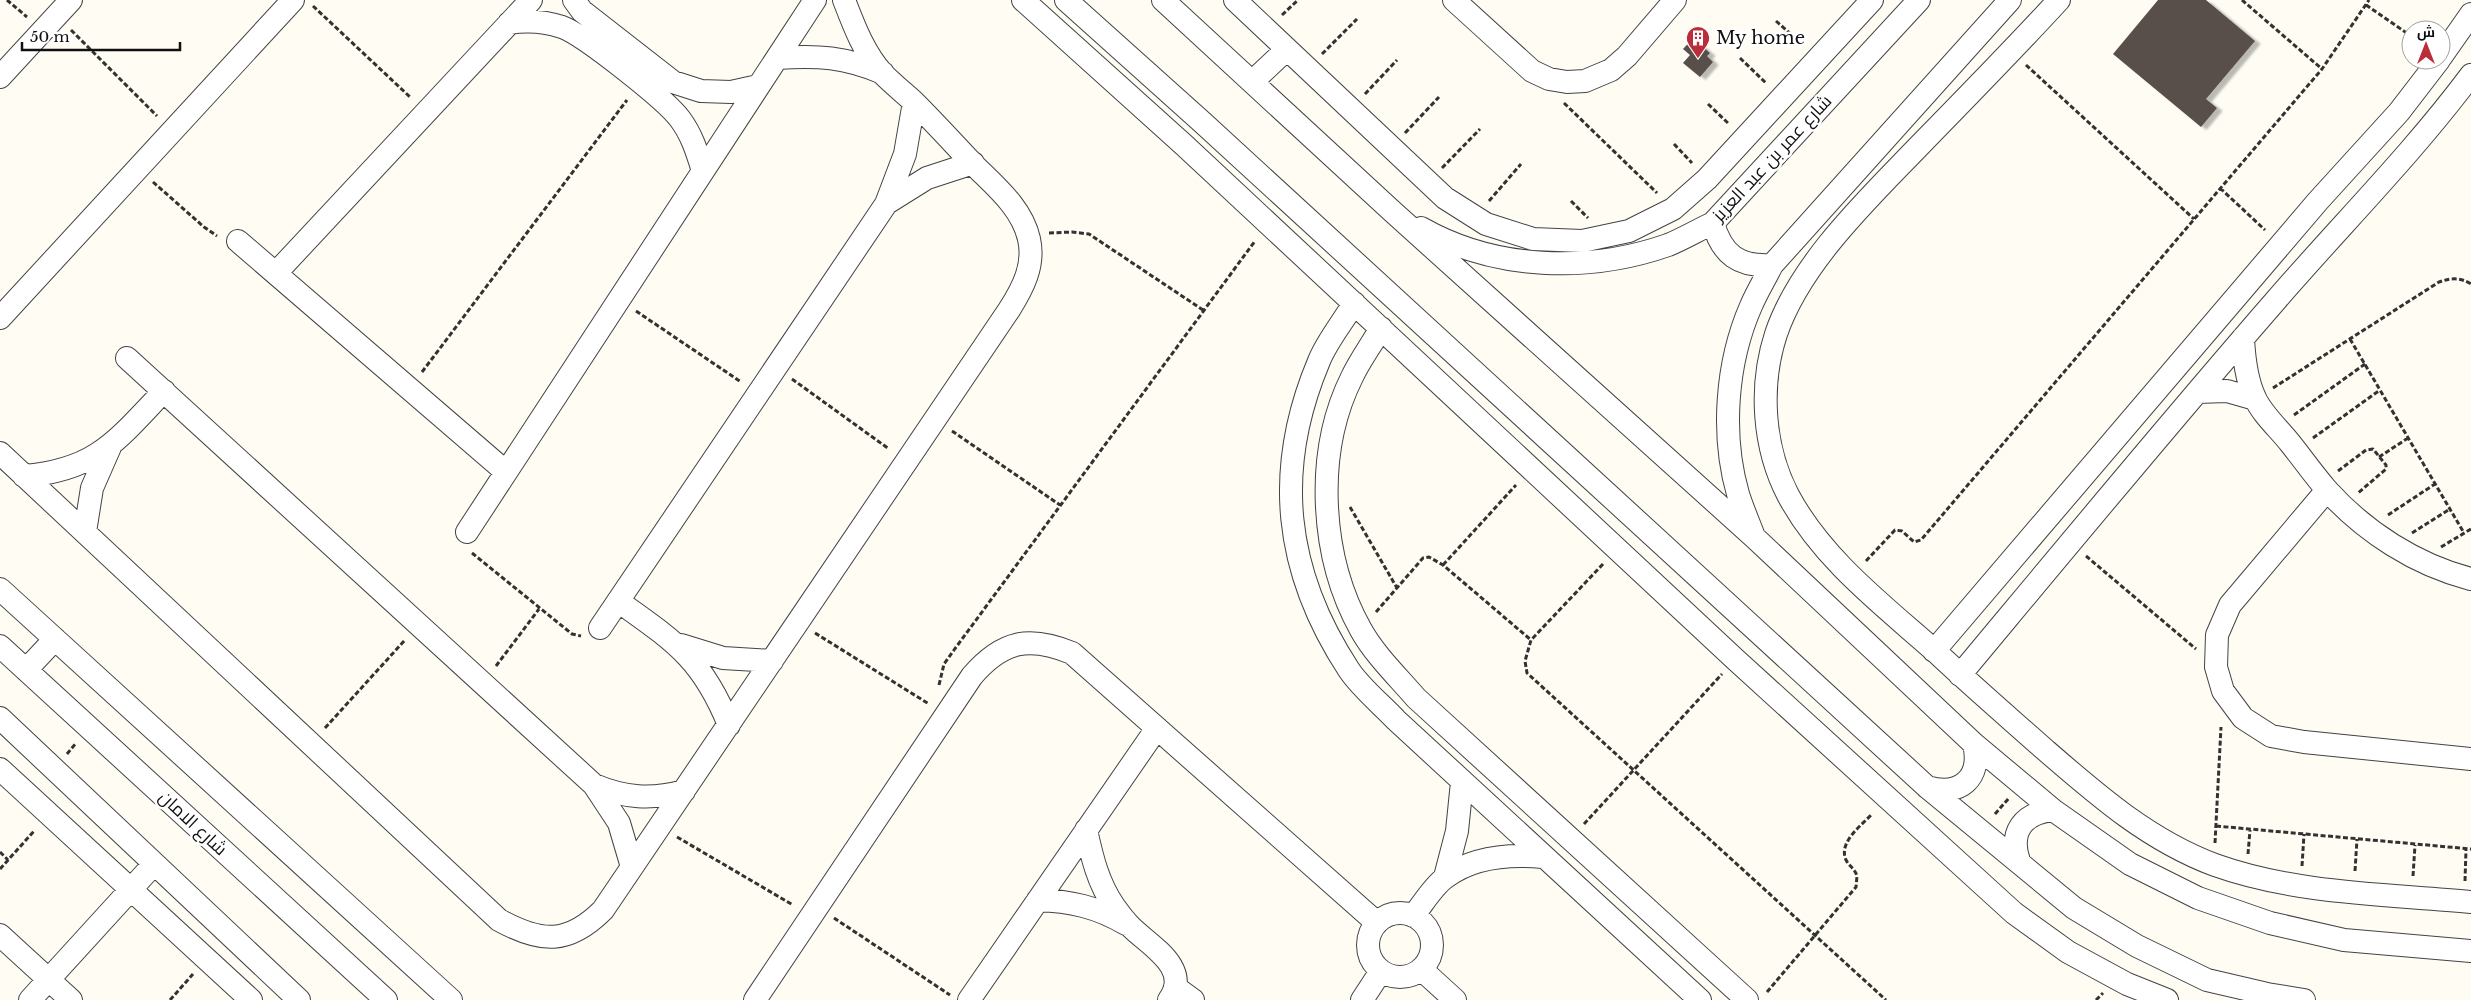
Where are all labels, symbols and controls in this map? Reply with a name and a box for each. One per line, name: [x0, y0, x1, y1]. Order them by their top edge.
scale bar: [22, 20, 180, 52]
north arrow: [2401, 20, 2451, 70]
text: ش: [2417, 23, 2435, 41]
building icon: My home: [1685, 25, 1711, 59]
text: 50 m: [30, 27, 70, 46]
place label: My home: [1716, 27, 1805, 49]
street label: شارع عمر بن عبد العزيز: [1707, 90, 1837, 227]
street label: شارع الامان: [154, 786, 232, 861]

